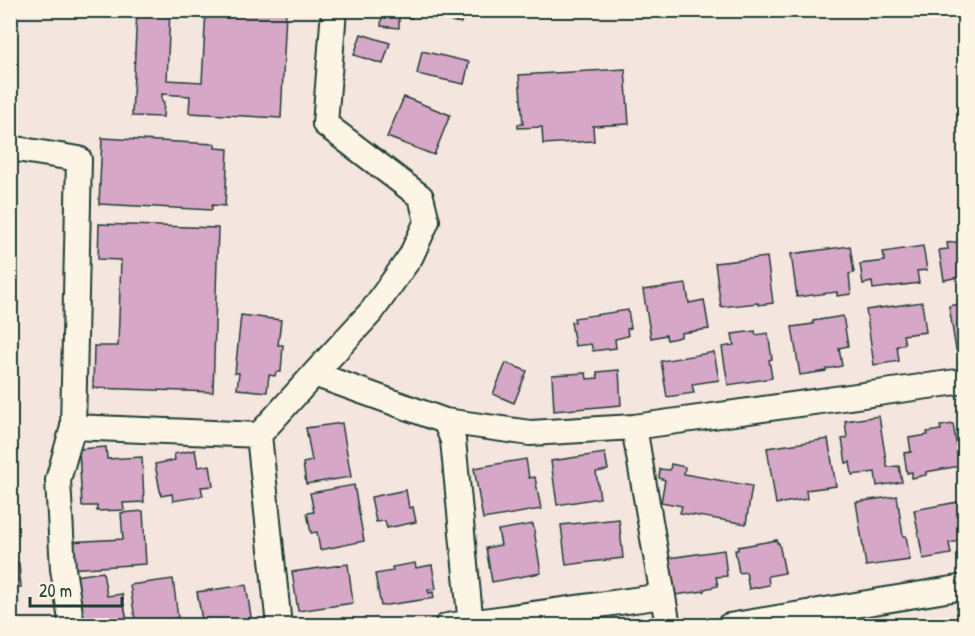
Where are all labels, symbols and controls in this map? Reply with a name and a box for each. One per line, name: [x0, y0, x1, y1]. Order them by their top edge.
scale bar: [30, 570, 122, 608]
text: 20 m: [39, 578, 72, 603]

